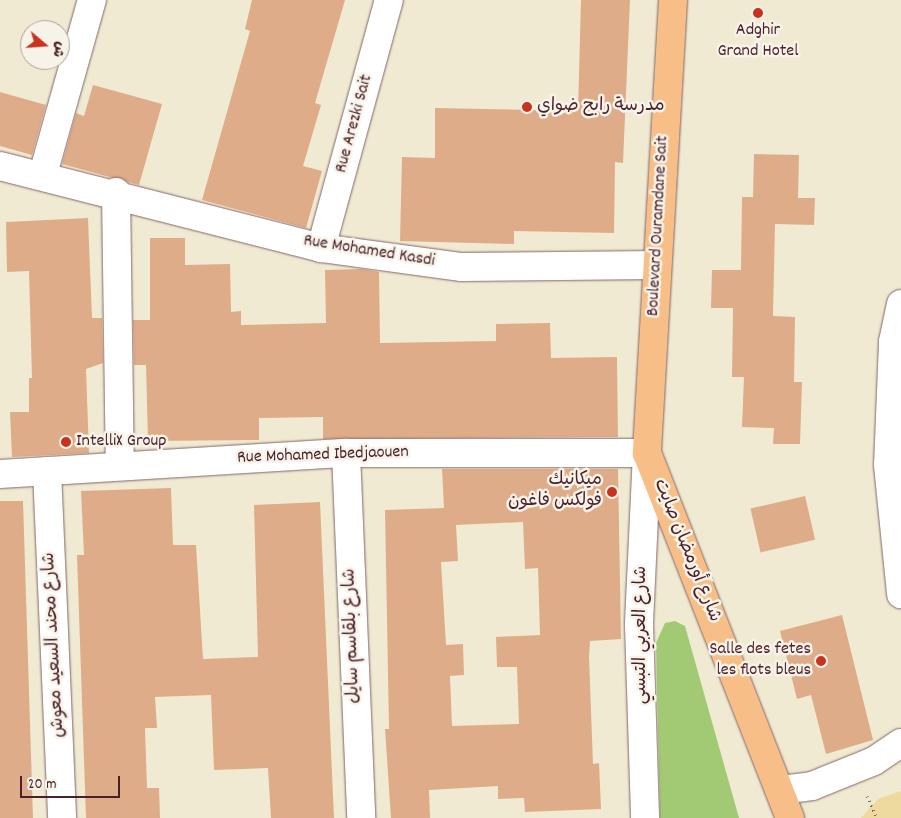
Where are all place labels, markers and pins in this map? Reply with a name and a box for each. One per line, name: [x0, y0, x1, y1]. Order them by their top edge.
marker: Adghir Grand Hotel: [752, 7, 764, 19]
place label: Adghir Grand Hotel: [717, 21, 799, 64]
place label: مدرسة رابح ضواي: [537, 96, 665, 118]
marker: مدرسة رابح ضواي: [521, 101, 533, 113]
place label: IntelliX Group: [76, 431, 167, 453]
marker: IntelliX Group: [60, 436, 72, 448]
place label: ميكانيك فولكس فاغون: [508, 471, 602, 514]
marker: ميكانيك فولكس فاغون: [606, 486, 618, 498]
place label: Salle des fetes les flots bleus: [710, 640, 811, 682]
marker: Salle des fetes les flots bleus: [815, 655, 827, 667]

